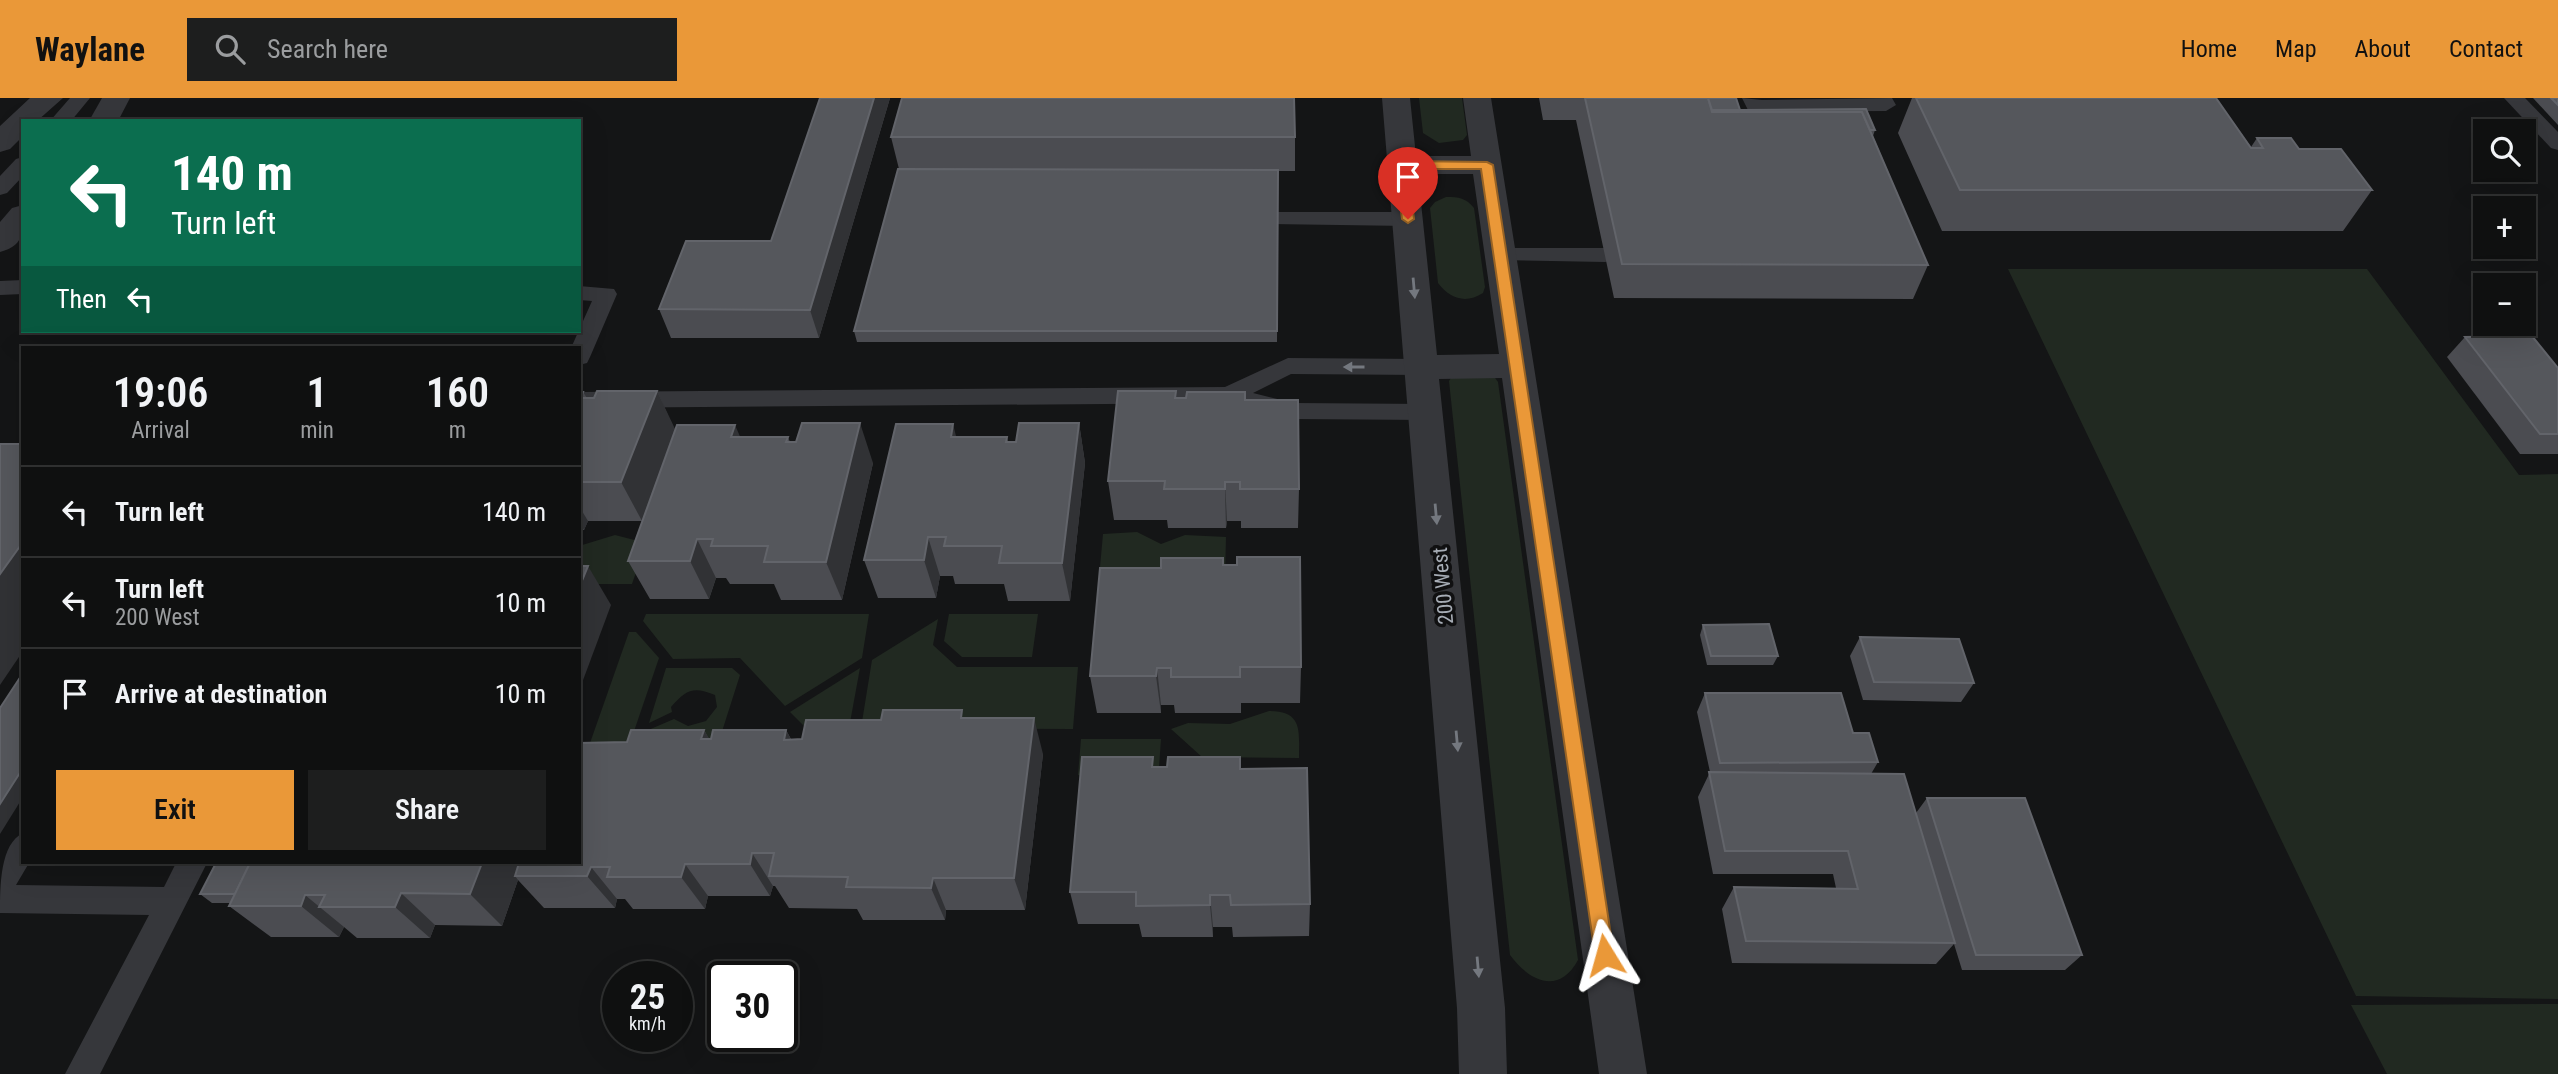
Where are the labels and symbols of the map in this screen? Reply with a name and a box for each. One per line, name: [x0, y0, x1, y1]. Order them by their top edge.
pin: [1378, 147, 1438, 219]
one-way arrow: [1409, 277, 1420, 299]
one-way arrow: [1343, 361, 1365, 373]
one-way arrow: [1431, 503, 1442, 525]
street label: 200 West: [1428, 546, 1458, 626]
one-way arrow: [1452, 730, 1463, 752]
position arrow: [1568, 918, 1642, 992]
one-way arrow: [1473, 957, 1484, 979]
speed limit sign: 30: [707, 961, 798, 1052]

